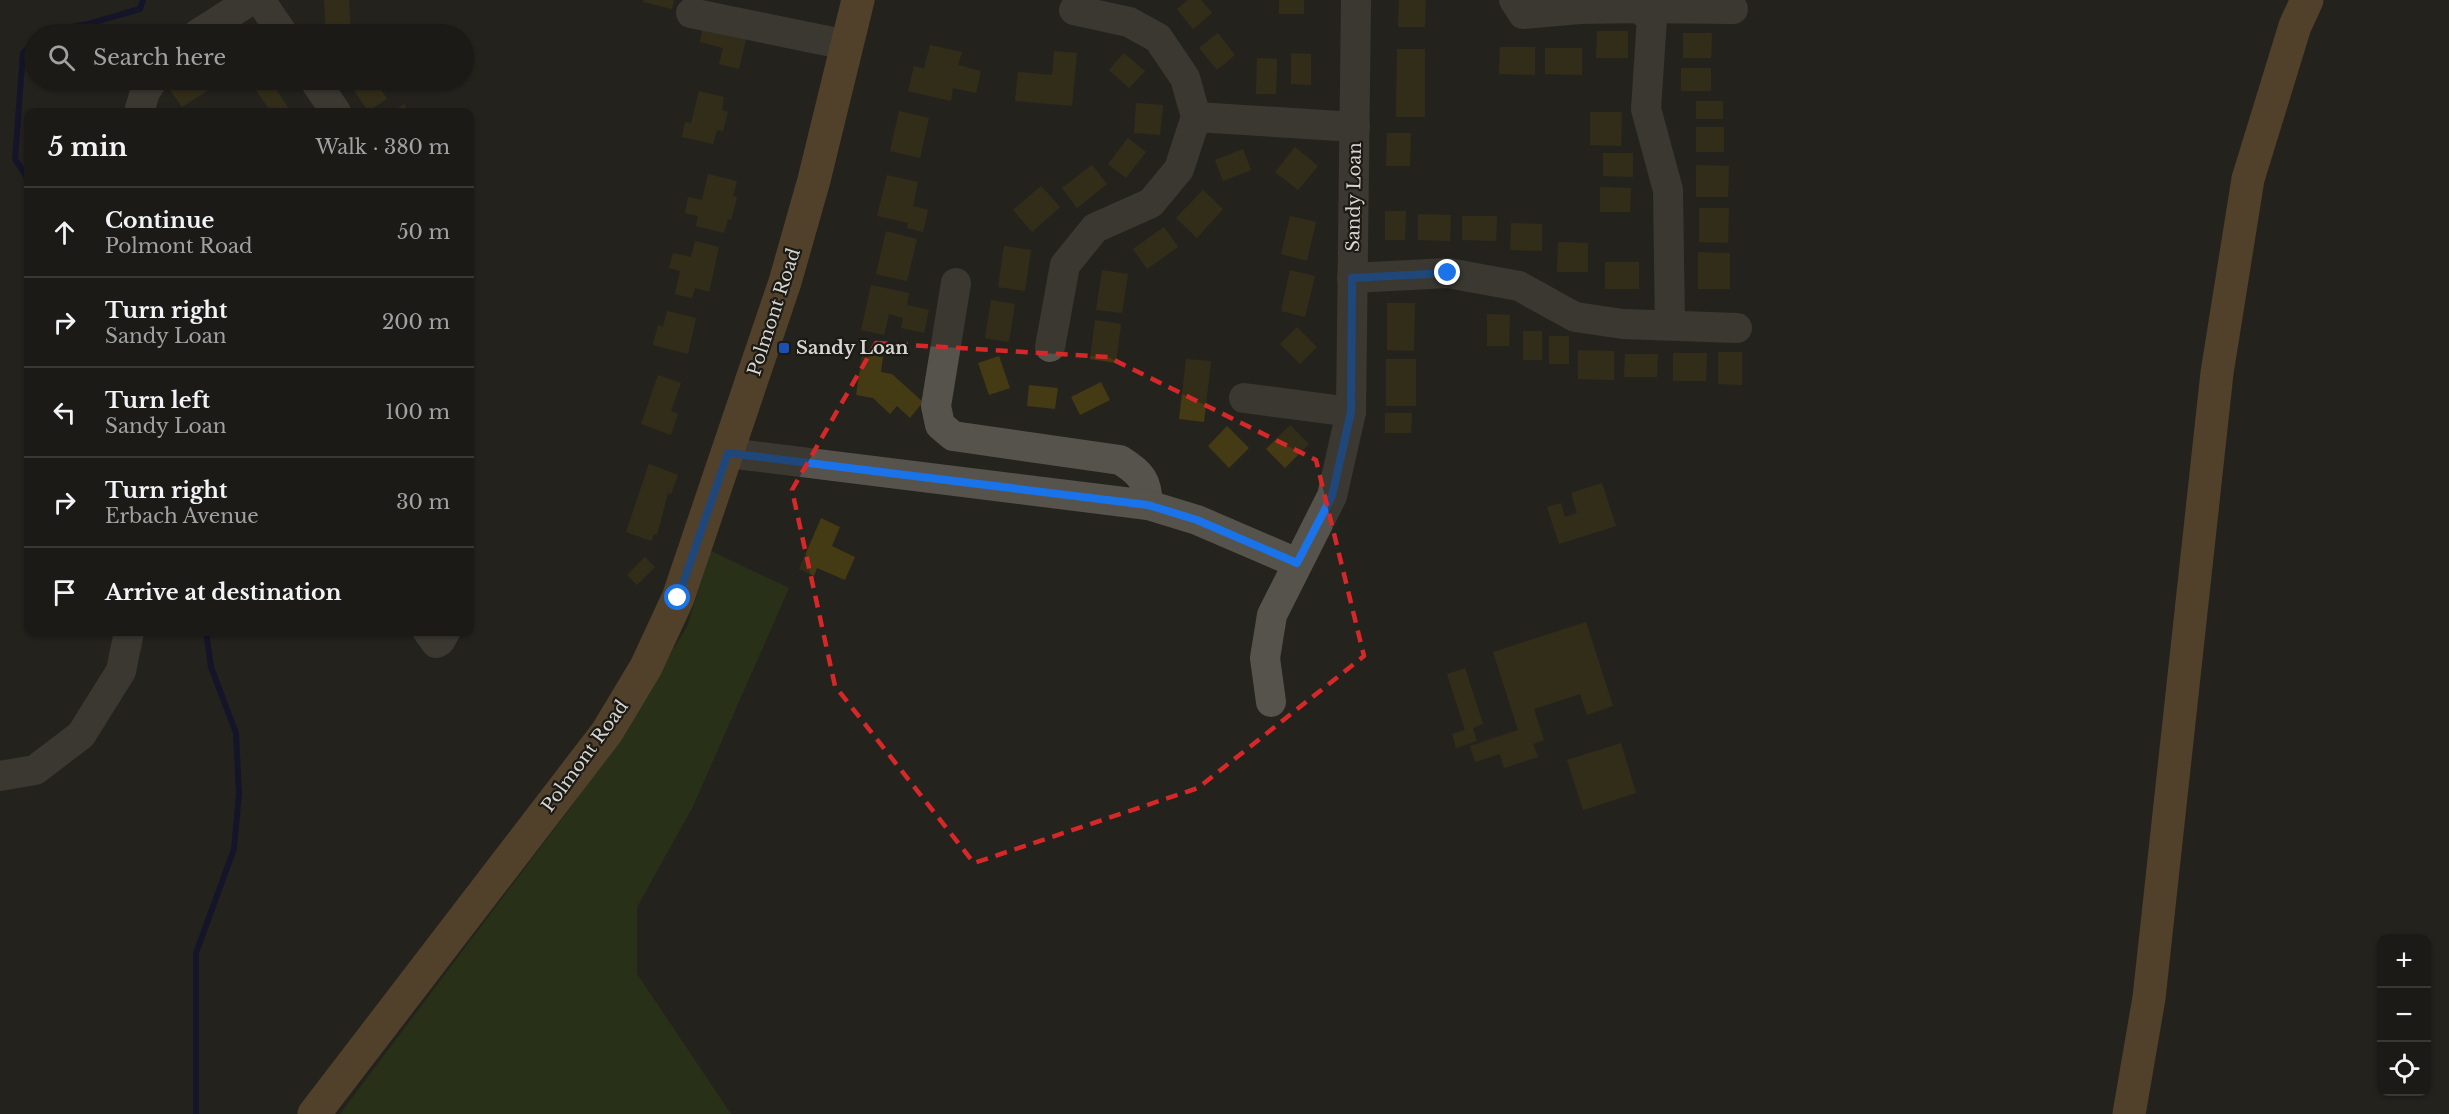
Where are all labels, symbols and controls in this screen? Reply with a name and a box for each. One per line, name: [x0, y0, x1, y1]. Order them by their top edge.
search box: [24, 24, 474, 90]
icon: search: [45, 41, 78, 74]
text: Search here: [93, 44, 226, 71]
text: 5 min: [48, 131, 127, 163]
text: Walk · 380 m: [316, 135, 450, 159]
street label: Sandy Loan: [1342, 142, 1366, 252]
text: Continue: [105, 207, 214, 234]
icon: ahead: [48, 216, 81, 249]
text: 50 m: [397, 220, 450, 244]
text: Polmont Road: [105, 234, 253, 258]
street label: Polmont Road: [743, 245, 805, 379]
route end: [1434, 259, 1460, 285]
text: Turn right: [105, 297, 227, 324]
icon: right: [48, 306, 81, 339]
text: 200 m: [382, 310, 450, 334]
text: Sandy Loan: [105, 324, 227, 348]
place label: Sandy Loan: [796, 337, 908, 359]
marker: Sandy Loan: [777, 341, 791, 355]
text: Turn left: [105, 387, 210, 414]
icon: left: [48, 396, 81, 429]
text: 100 m: [385, 400, 450, 424]
text: Sandy Loan: [105, 414, 227, 438]
text: Turn right: [105, 477, 227, 504]
icon: right: [48, 486, 81, 519]
text: 30 m: [396, 490, 450, 514]
text: Erbach Avenue: [105, 504, 259, 528]
icon: arrive: [48, 576, 81, 609]
text: Arrive at destination: [105, 579, 342, 606]
route start: [664, 584, 690, 610]
street label: Polmont Road: [537, 696, 633, 816]
map controls: [2377, 934, 2431, 1096]
button: +: [2377, 934, 2431, 988]
button: −: [2377, 988, 2431, 1042]
button: locate: [2377, 1042, 2431, 1096]

